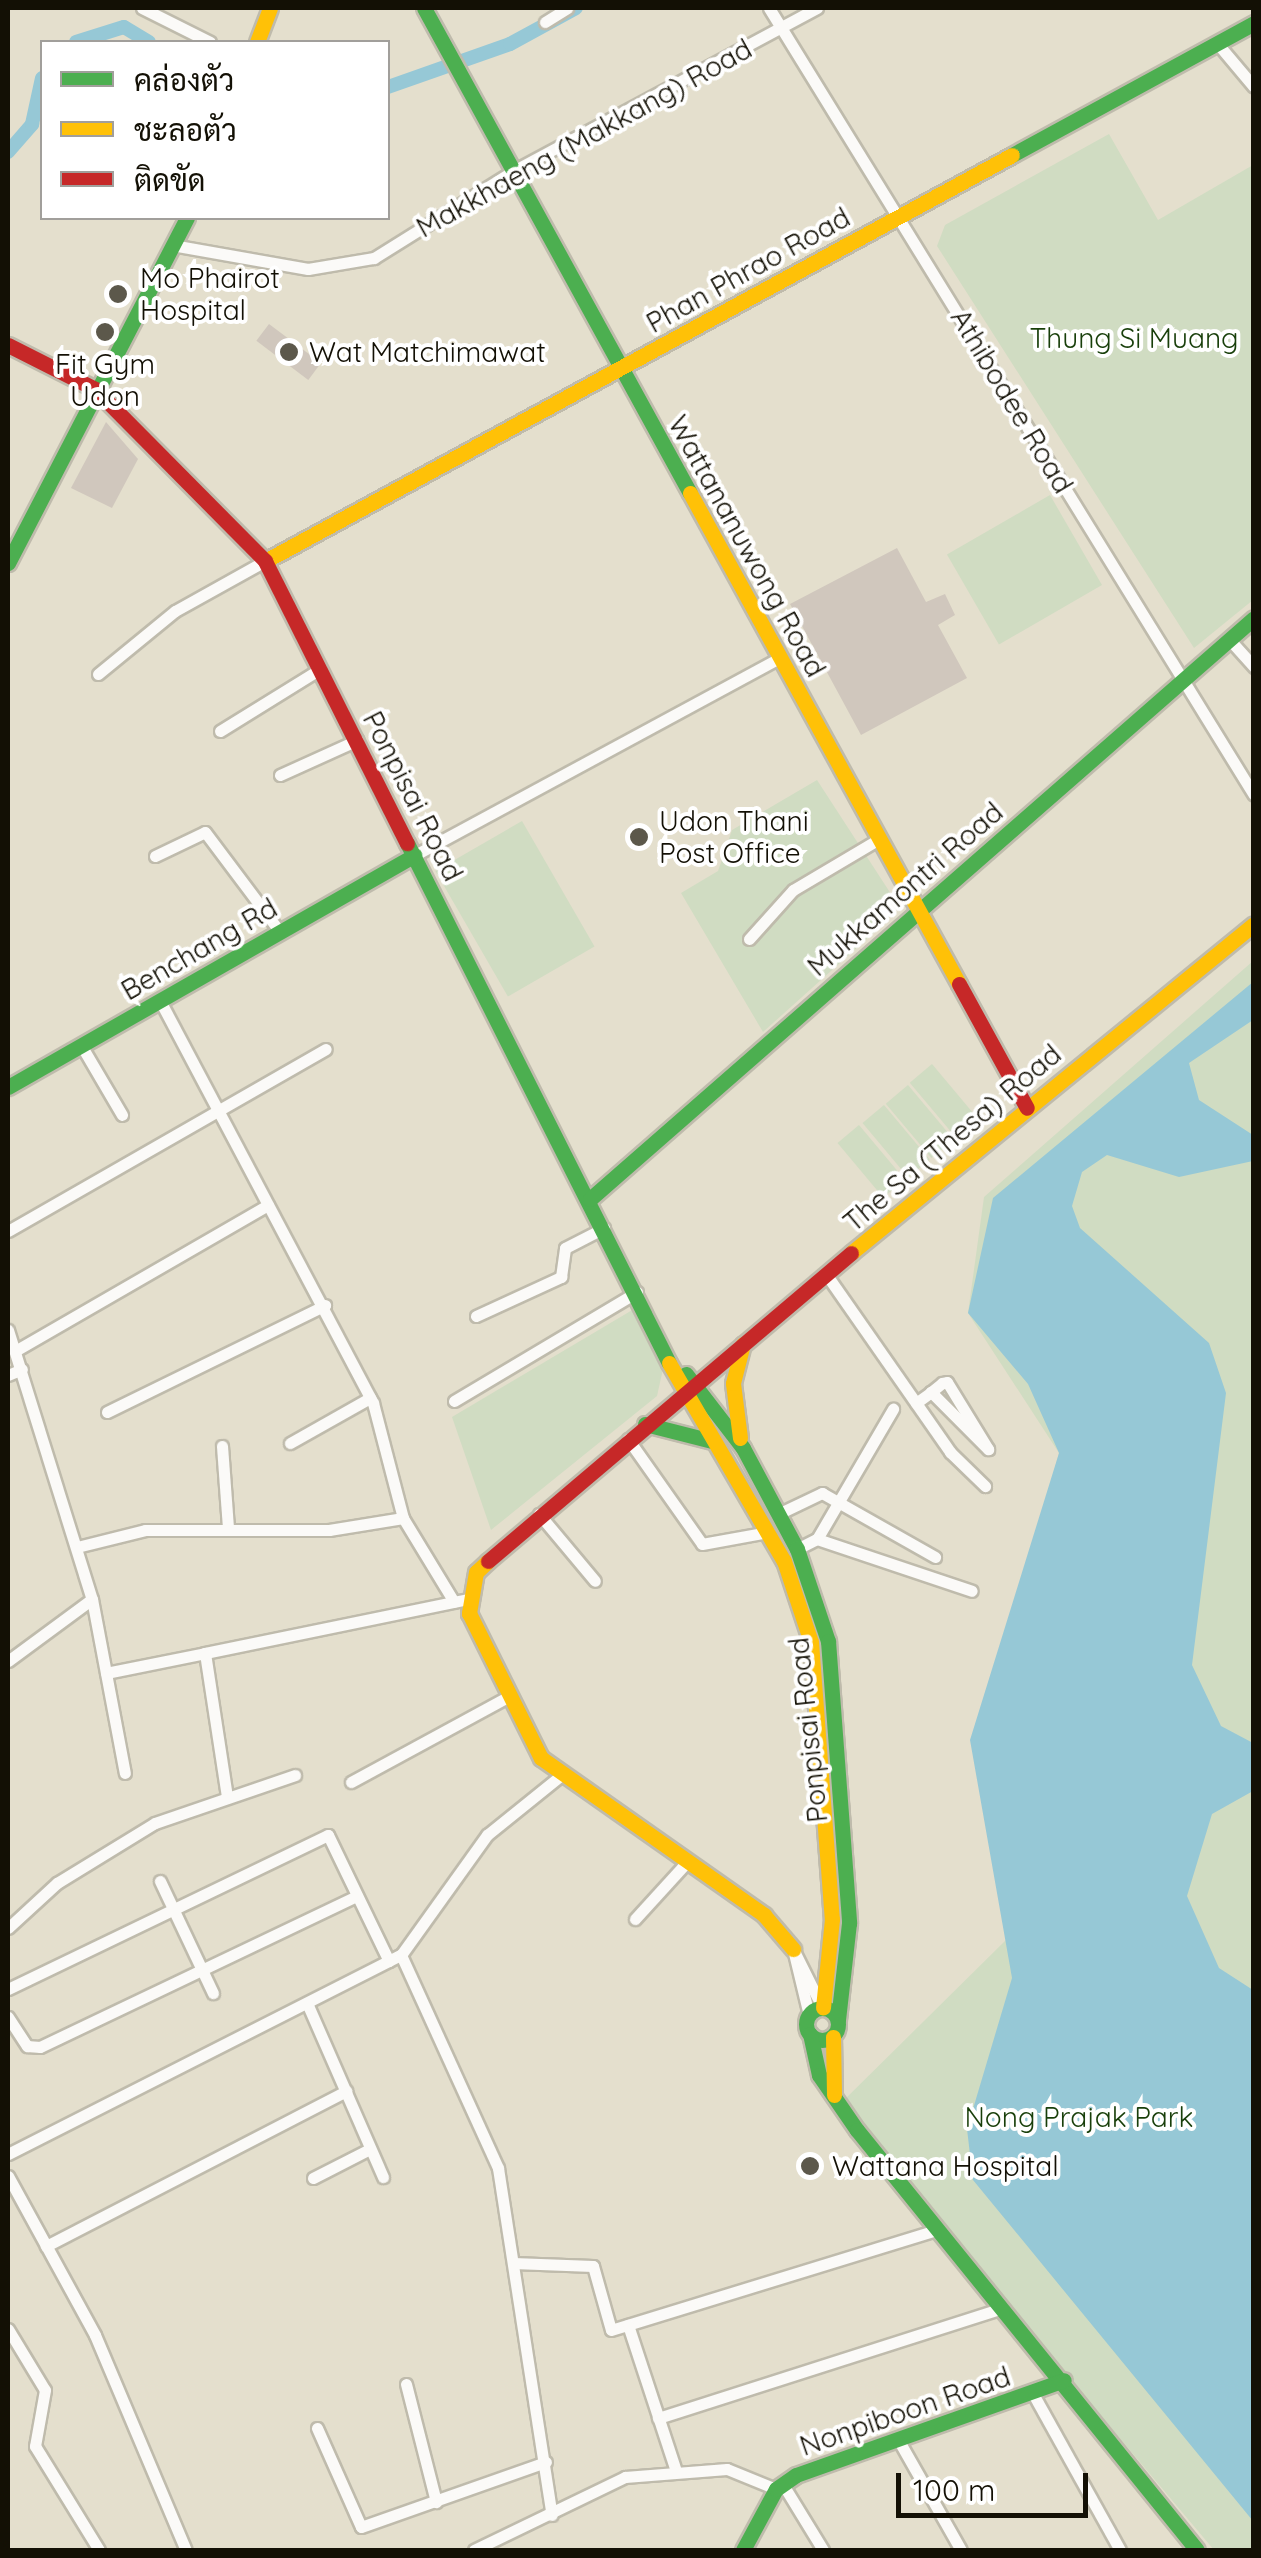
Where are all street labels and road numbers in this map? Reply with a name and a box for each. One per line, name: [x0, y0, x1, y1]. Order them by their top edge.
street label: Makkhaeng (Makkang) Road: [410, 32, 758, 244]
street label: Phan Phrao Road: [640, 200, 856, 340]
street label: Athibodee Road: [944, 303, 1080, 499]
street label: Wattananuwong Road: [661, 409, 833, 683]
street label: Ponpisai Road: [356, 706, 470, 886]
street label: Mukkamontri Road: [800, 795, 1010, 983]
street label: Benchang Rd: [115, 891, 283, 1007]
street label: The Sa (Thesa) Road: [836, 1037, 1068, 1239]
street label: Ponpisai Road: [782, 1636, 834, 1824]
street label: Nonpiboon Road: [795, 2359, 1015, 2463]

